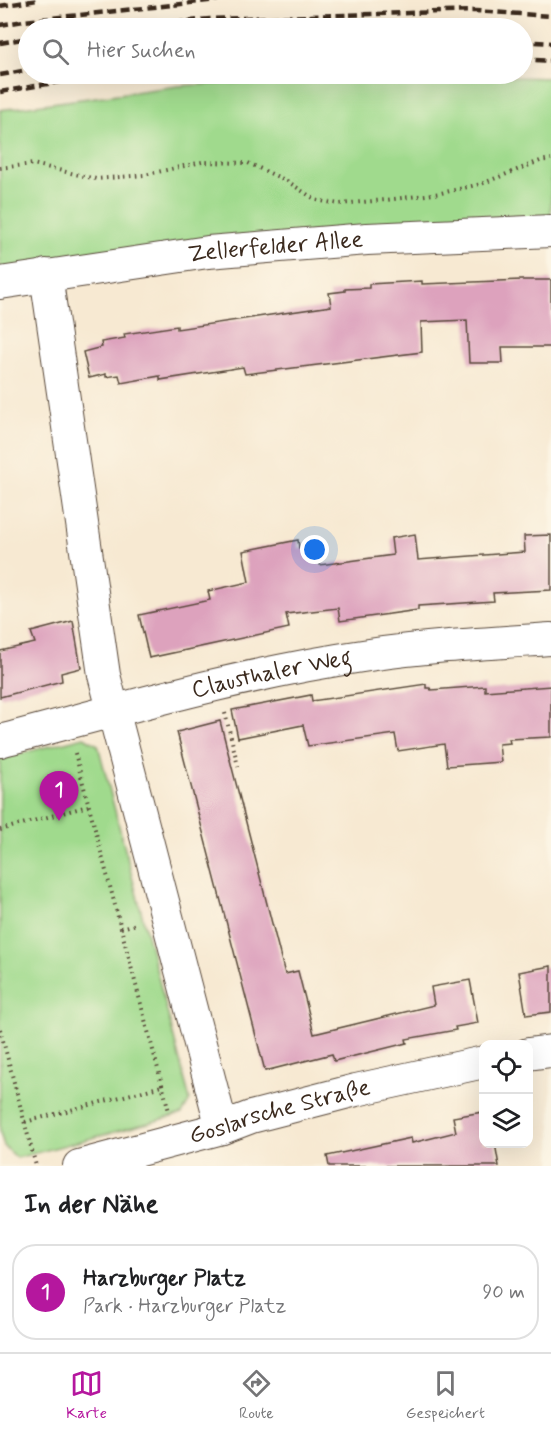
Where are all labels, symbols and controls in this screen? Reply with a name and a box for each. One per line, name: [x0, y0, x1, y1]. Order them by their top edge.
search box: [18, 18, 533, 84]
icon: search: [39, 35, 72, 68]
text: Hier suchen: [87, 37, 196, 65]
street label: Zellerfelder Allee: [186, 224, 364, 270]
your location: [300, 535, 329, 564]
street label: Clausthaler Weg: [188, 642, 355, 706]
pin: 1: [40, 772, 78, 821]
map controls: [479, 1040, 533, 1148]
button: locate: [479, 1040, 533, 1094]
street label: Goslarsche Straße: [186, 1072, 373, 1152]
button: layers: [479, 1094, 533, 1148]
text: In der Nähe: [24, 1188, 158, 1222]
text: Harzburger Platz: [83, 1265, 246, 1293]
text: 1: [41, 1279, 50, 1306]
text: 90 m: [482, 1279, 525, 1306]
text: Park · Harzburger Platz: [83, 1293, 286, 1320]
tab: Karte: [66, 1367, 107, 1424]
tab: Route: [239, 1367, 274, 1424]
tab: Gespeichert: [406, 1367, 485, 1424]

